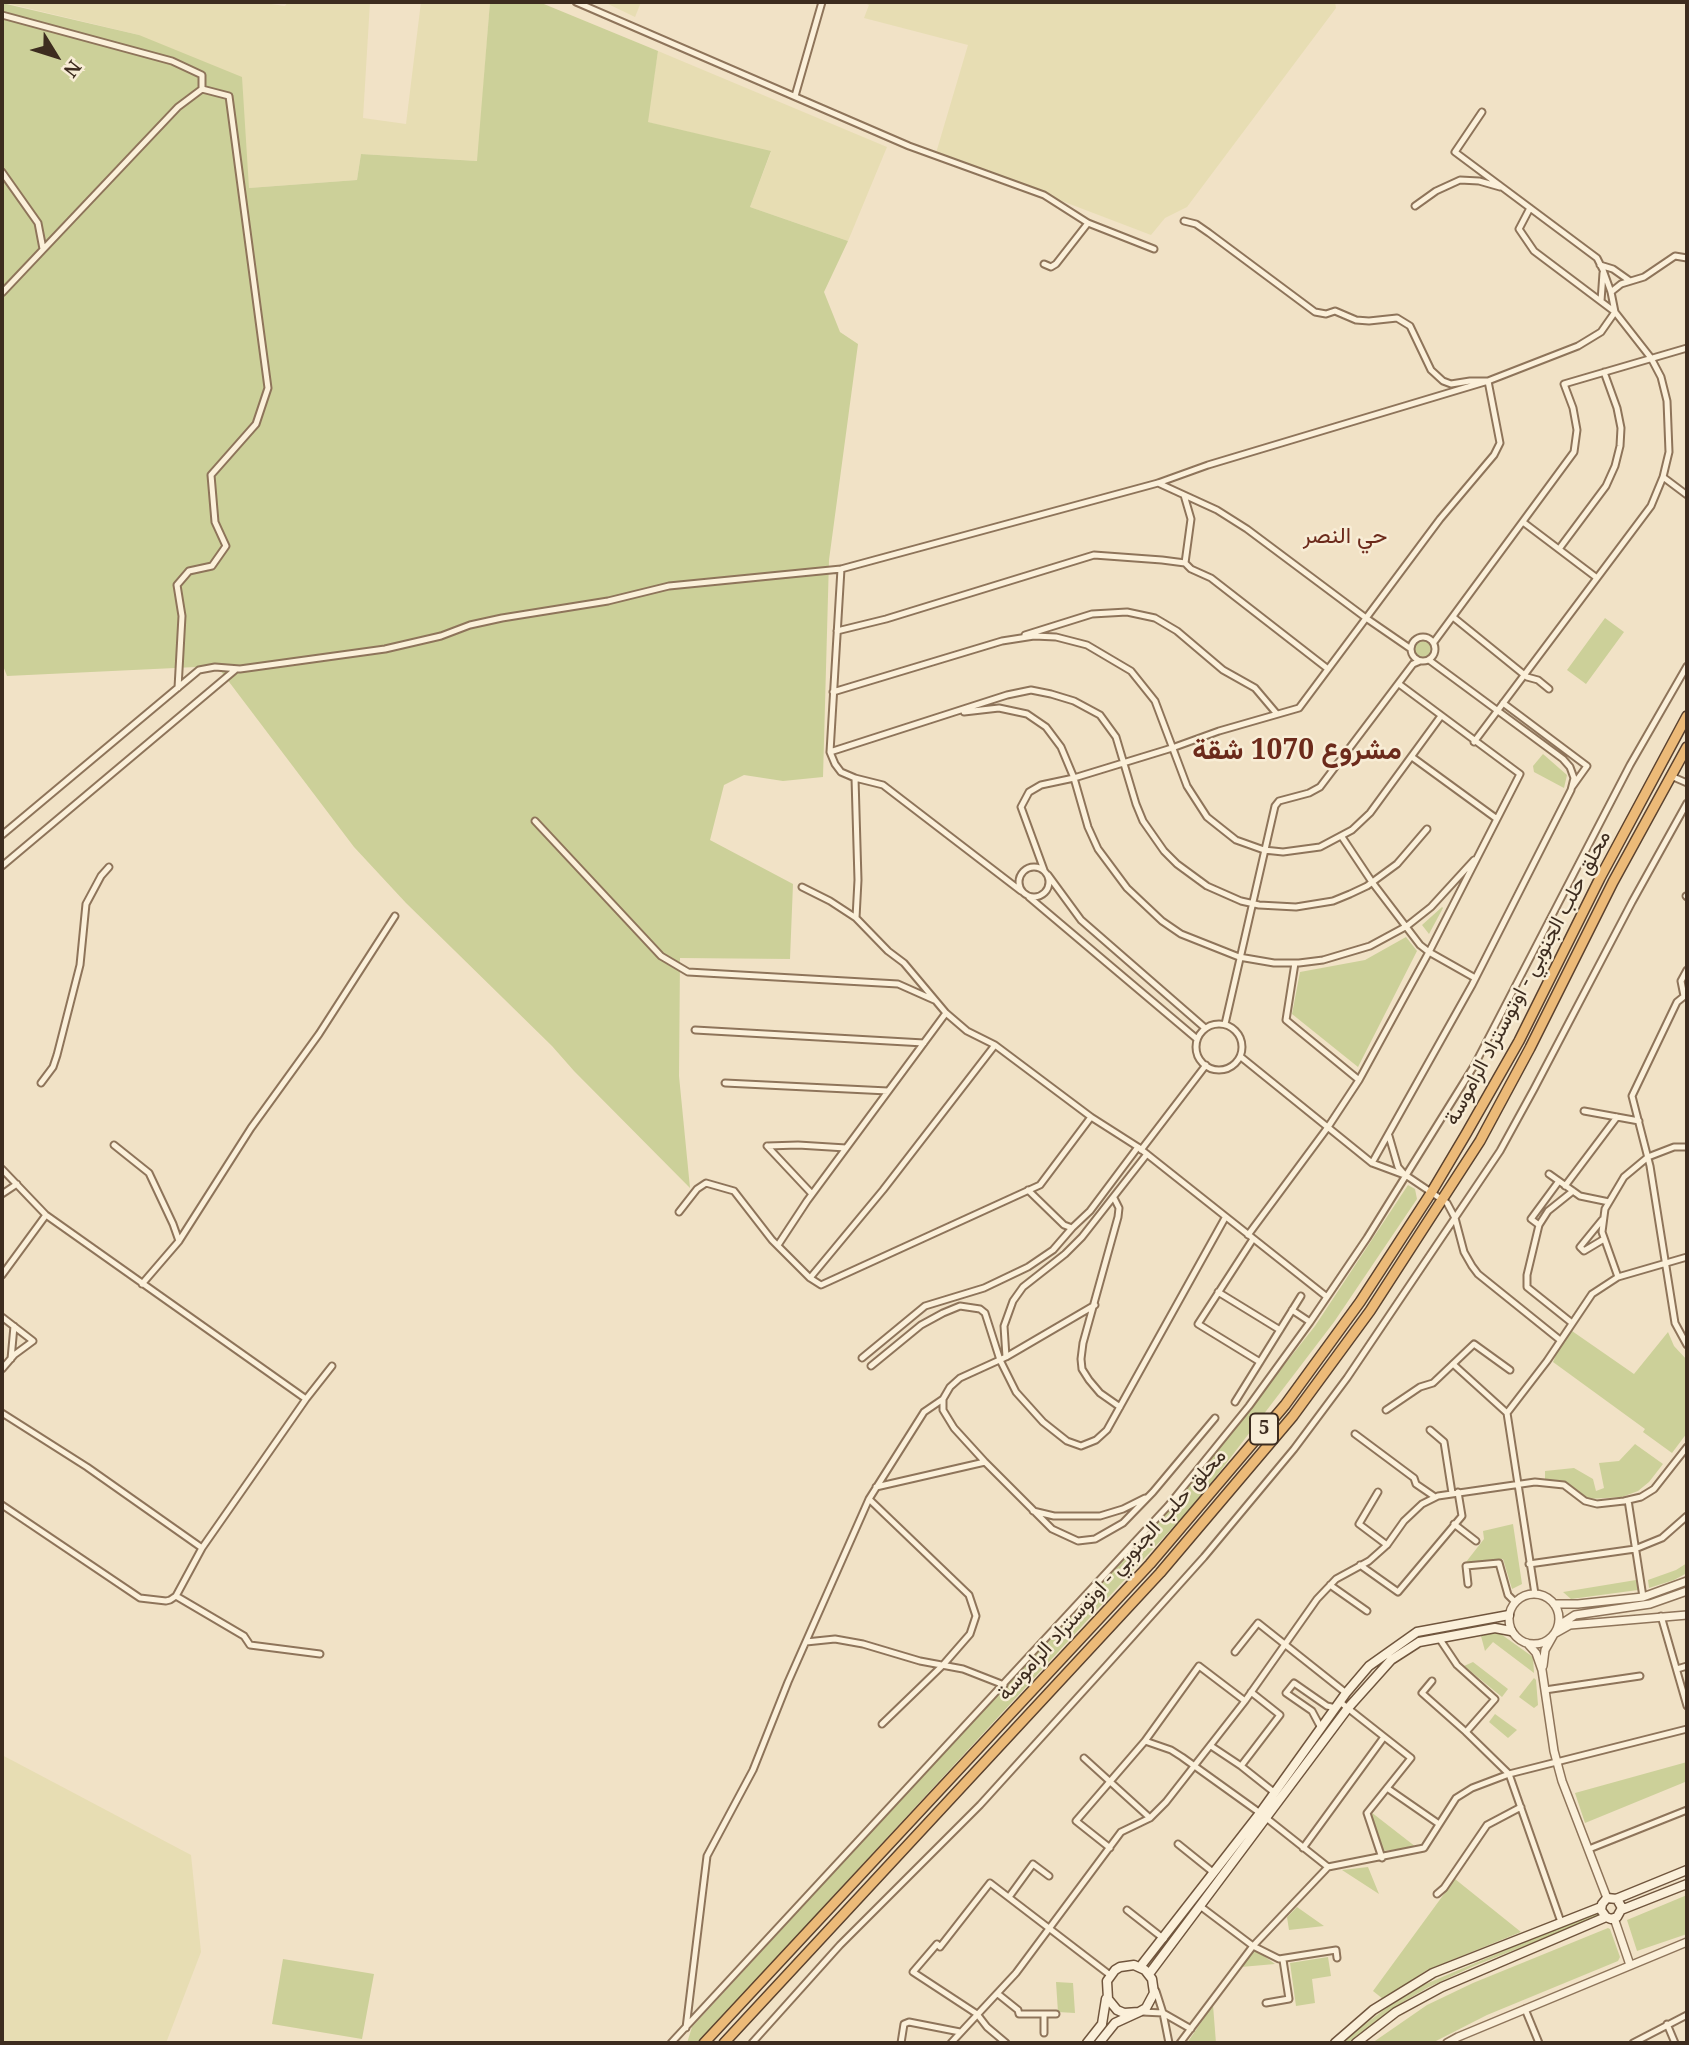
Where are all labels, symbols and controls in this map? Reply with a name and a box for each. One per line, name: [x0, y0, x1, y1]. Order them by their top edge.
north arrow: [21, 21, 91, 91]
text: N: [58, 55, 87, 83]
district label: حي النصر: [1303, 522, 1387, 550]
district label: مشروع 1070 شقة: [1192, 734, 1402, 768]
street label: محلق حلب الجنوبي - اوتوستراد الراموسة: [1439, 826, 1617, 1130]
road number: 5: [1250, 1414, 1278, 1444]
street label: محلق حلب الجنوبي - اوتوستراد الراموسة: [992, 1444, 1232, 1706]

